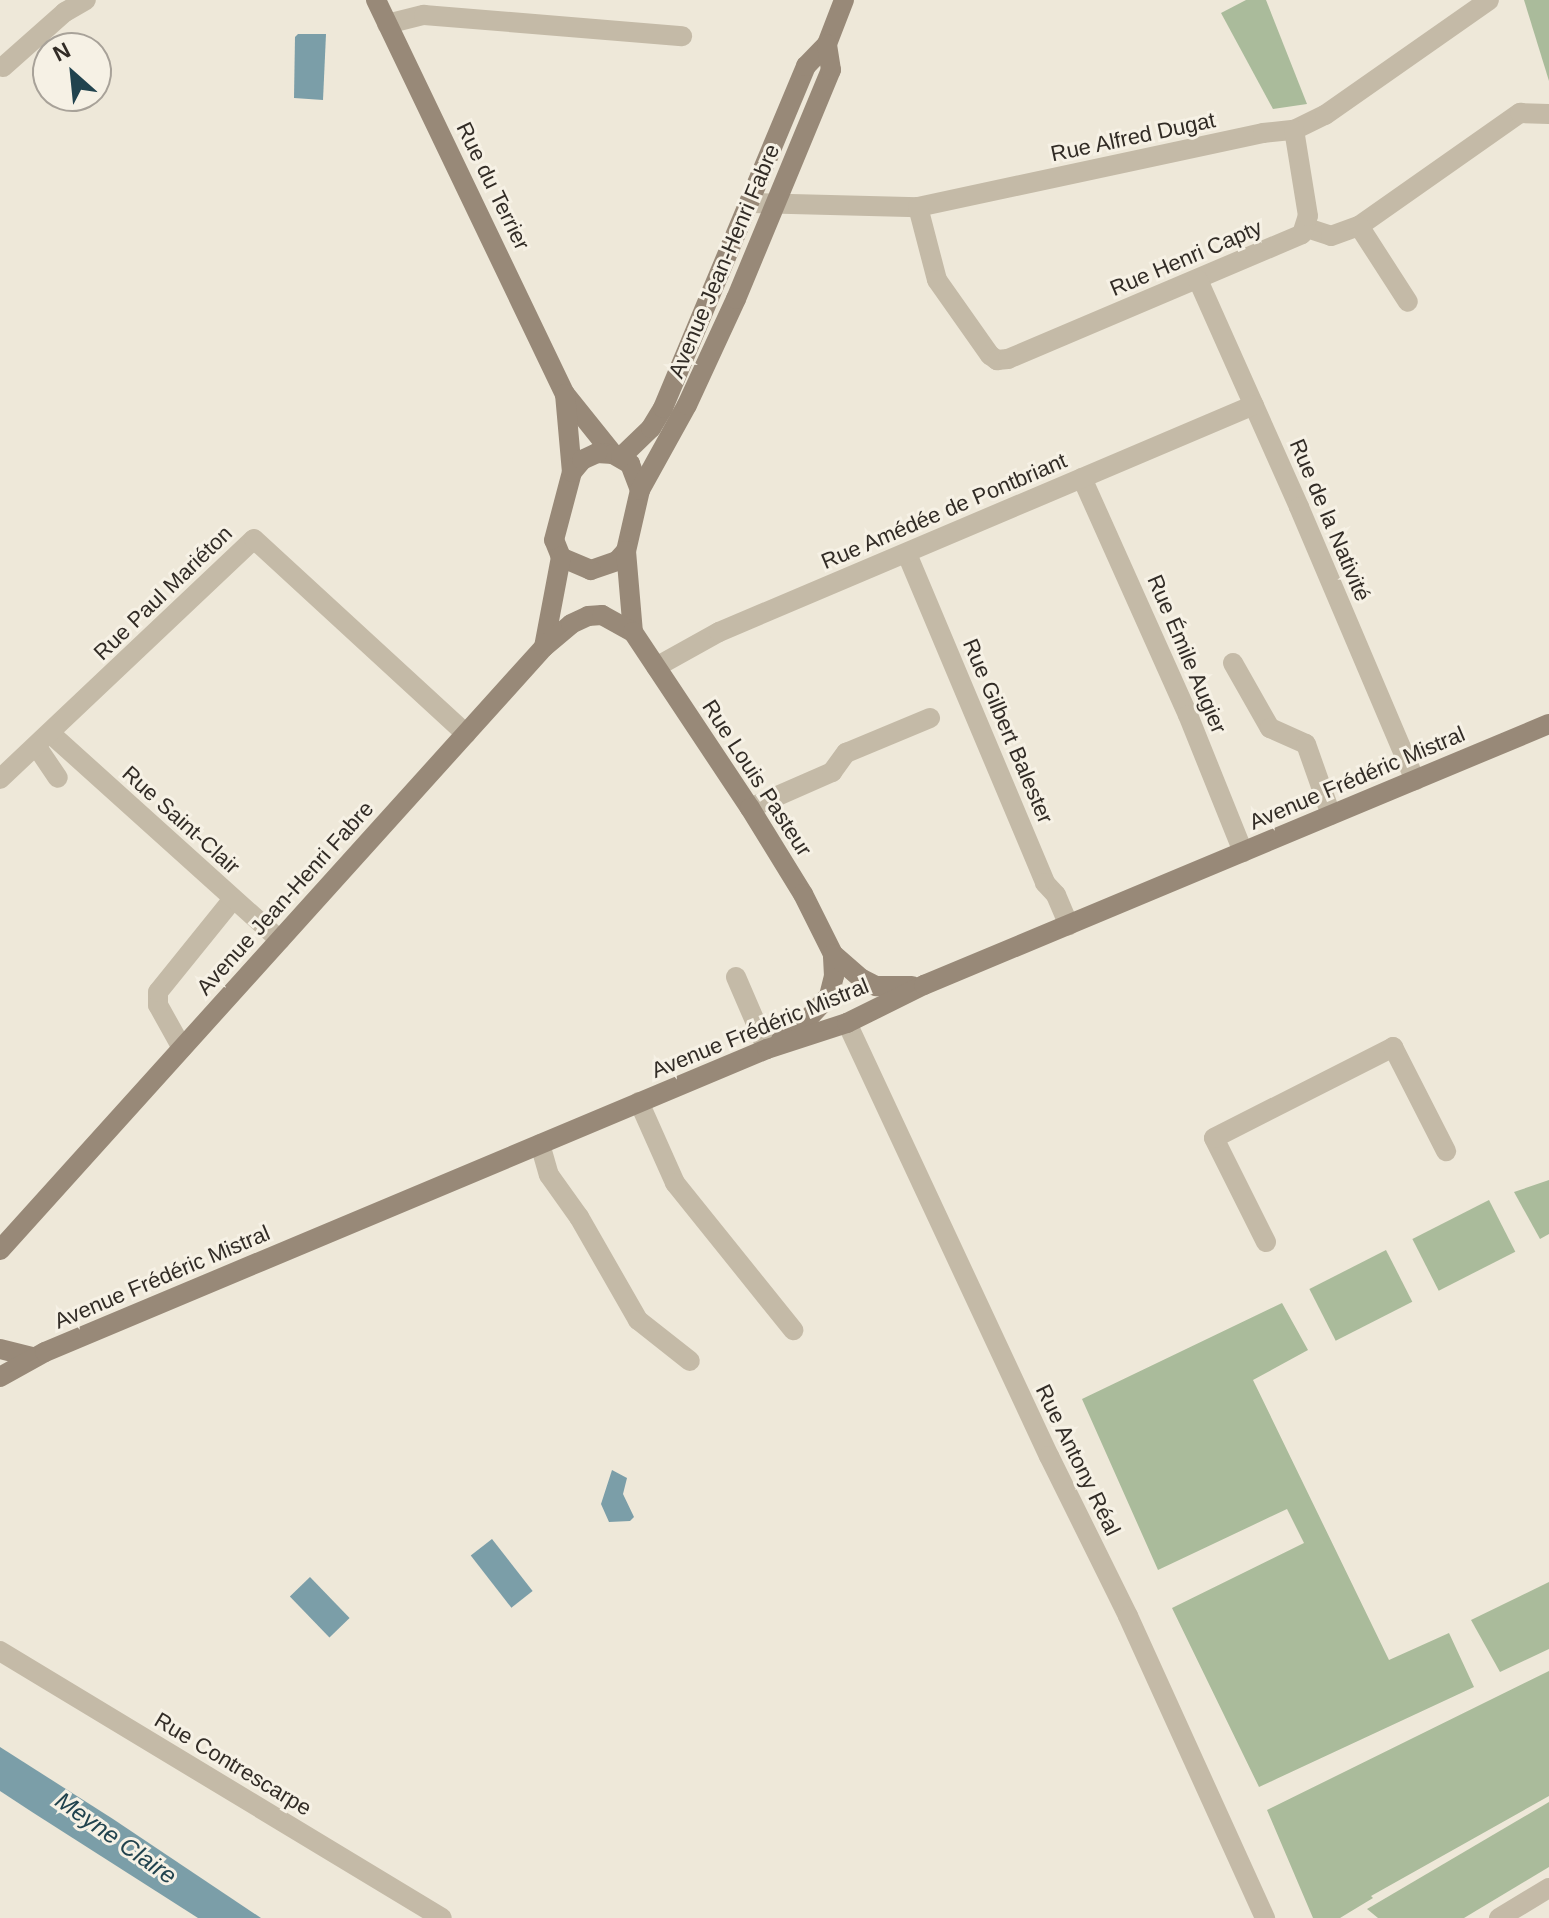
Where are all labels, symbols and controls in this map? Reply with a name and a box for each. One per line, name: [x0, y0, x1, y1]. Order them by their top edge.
north arrow: [32, 32, 112, 112]
text: N: [49, 37, 75, 67]
street label: Rue Alfred Dugat: [1048, 107, 1218, 167]
street label: Rue du Terrier: [451, 118, 535, 254]
street label: Avenue Jean-Henri Fabre: [663, 140, 785, 382]
street label: Rue Henri Capty: [1106, 214, 1266, 302]
street label: Rue de la Nativité: [1284, 435, 1376, 605]
street label: Rue Amédée de Pontbriant: [817, 447, 1071, 575]
street label: Rue Paul Mariéton: [88, 520, 238, 666]
street label: Rue Émile Augier: [1141, 570, 1233, 738]
street label: Rue Gilbert Balester: [957, 635, 1059, 827]
street label: Rue Louis Pasteur: [697, 695, 817, 861]
street label: Avenue Frédéric Mistral: [1245, 721, 1469, 835]
street label: Rue Saint-Clair: [117, 760, 245, 880]
street label: Avenue Jean-Henri Fabre: [191, 796, 379, 1000]
street label: Avenue Frédéric Mistral: [648, 972, 872, 1084]
street label: Avenue Frédéric Mistral: [50, 1220, 274, 1334]
street label: Rue Antony Réal: [1030, 1379, 1126, 1541]
street label: Rue Contrescarpe: [150, 1707, 316, 1821]
water label: Meyne Claire: [50, 1786, 182, 1890]

